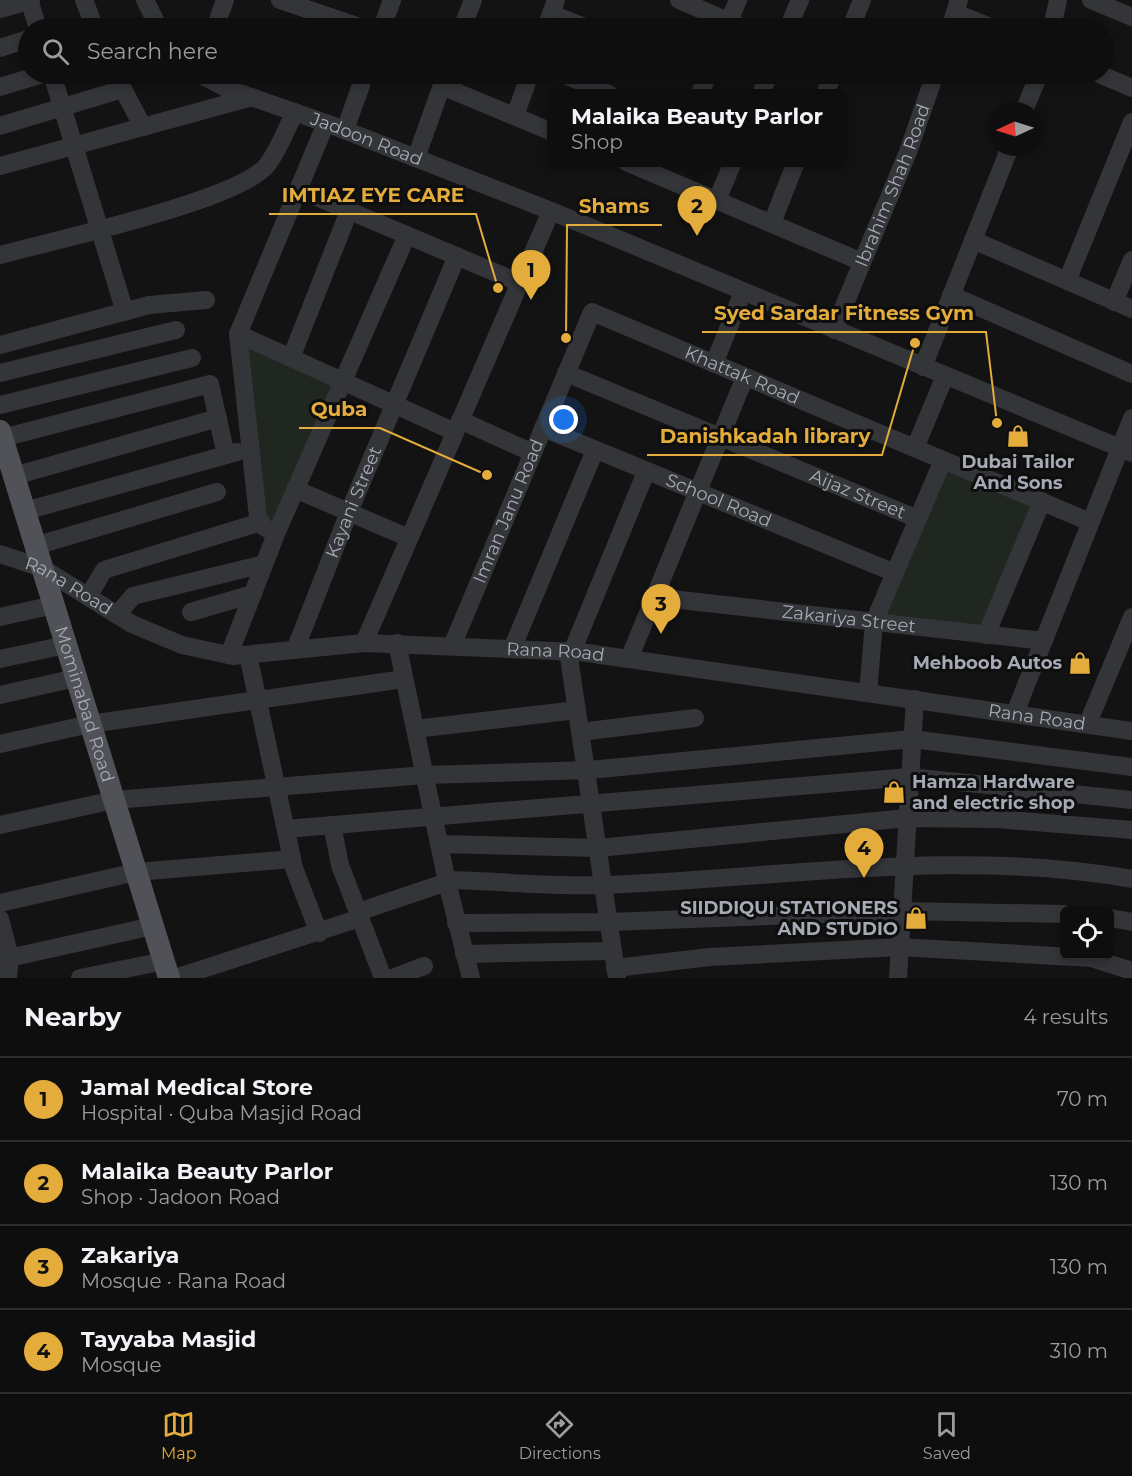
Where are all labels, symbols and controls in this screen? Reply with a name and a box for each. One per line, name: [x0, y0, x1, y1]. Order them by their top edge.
search box: [18, 18, 1114, 84]
icon: search: [39, 35, 72, 68]
text: Search here: [87, 38, 218, 65]
popup: [547, 89, 847, 167]
street label: Ibrahim Shah Road: [850, 101, 935, 270]
north arrow: [988, 102, 1042, 156]
text: Malaika Beauty Parlor: [571, 103, 823, 130]
street label: Jadoon Road: [307, 107, 426, 171]
text: Shop: [571, 130, 623, 154]
callout: IMTIAZ EYE CARE: [269, 176, 476, 214]
text: IMTIAZ EYE CARE: [282, 183, 464, 207]
pin: 2: [678, 186, 716, 236]
callout: Shams: [567, 187, 662, 225]
text: Shams: [579, 194, 650, 218]
pin: 1: [512, 250, 550, 300]
callout: Syed Sardar Fitness Gym: [702, 294, 986, 332]
text: Syed Sardar Fitness Gym: [714, 301, 974, 325]
street label: Khattak Road: [681, 341, 803, 409]
callout: Quba: [299, 390, 380, 428]
text: Quba: [311, 397, 367, 421]
your location: [549, 405, 578, 434]
callout: Danishkadah library: [647, 417, 882, 455]
shop icon: Dubai Tailor And Sons: [1005, 423, 1031, 449]
text: Danishkadah library: [660, 424, 871, 448]
street label: Imran Janu Road: [468, 436, 548, 587]
street label: Kayani Street: [321, 443, 386, 561]
place label: Dubai Tailor And Sons: [961, 451, 1075, 494]
street label: Aijaz Street: [807, 464, 909, 524]
street label: School Road: [662, 469, 775, 532]
street label: Rana Road: [22, 552, 116, 620]
pin: 3: [642, 584, 680, 634]
street label: Zakariya Street: [781, 600, 917, 637]
street label: Mominabad Road: [50, 624, 119, 785]
street label: Rana Road: [506, 638, 606, 666]
shop icon: Mehboob Autos: [1067, 650, 1093, 676]
place label: Mehboob Autos: [913, 652, 1062, 674]
street label: Rana Road: [987, 700, 1087, 735]
place label: Hamza Hardware and electric shop: [912, 771, 1075, 814]
shop icon: Hamza Hardware and electric shop: [881, 779, 907, 805]
pin: 4: [844, 828, 884, 878]
place label: SIIDDIQUI STATIONERS AND STUDIO: [680, 897, 898, 940]
shop icon: SIIDDIQUI STATIONERS AND STUDIO: [903, 905, 929, 931]
map controls: [1060, 906, 1114, 960]
button: locate: [1060, 906, 1114, 960]
text: Nearby: [24, 1001, 121, 1033]
text: 4 results: [1023, 1005, 1108, 1029]
text: Jamal Medical Store: [81, 1074, 313, 1101]
text: 1: [40, 1087, 47, 1111]
text: 70 m: [1057, 1087, 1108, 1111]
text: Hospital · Quba Masjid Road: [81, 1101, 362, 1125]
text: Malaika Beauty Parlor: [81, 1158, 333, 1185]
text: 2: [38, 1171, 49, 1195]
text: 130 m: [1050, 1171, 1108, 1195]
text: Shop · Jadoon Road: [81, 1185, 280, 1209]
text: Zakariya: [81, 1242, 179, 1269]
text: 3: [38, 1255, 49, 1279]
text: 130 m: [1050, 1255, 1108, 1279]
text: Mosque · Rana Road: [81, 1269, 286, 1293]
text: Tayyaba Masjid: [81, 1326, 256, 1353]
text: 4: [37, 1339, 50, 1363]
text: 310 m: [1050, 1339, 1108, 1363]
text: Mosque: [81, 1353, 161, 1377]
tab: Map: [161, 1408, 197, 1463]
tab: Directions: [519, 1408, 601, 1463]
tab: Saved: [923, 1408, 971, 1463]

